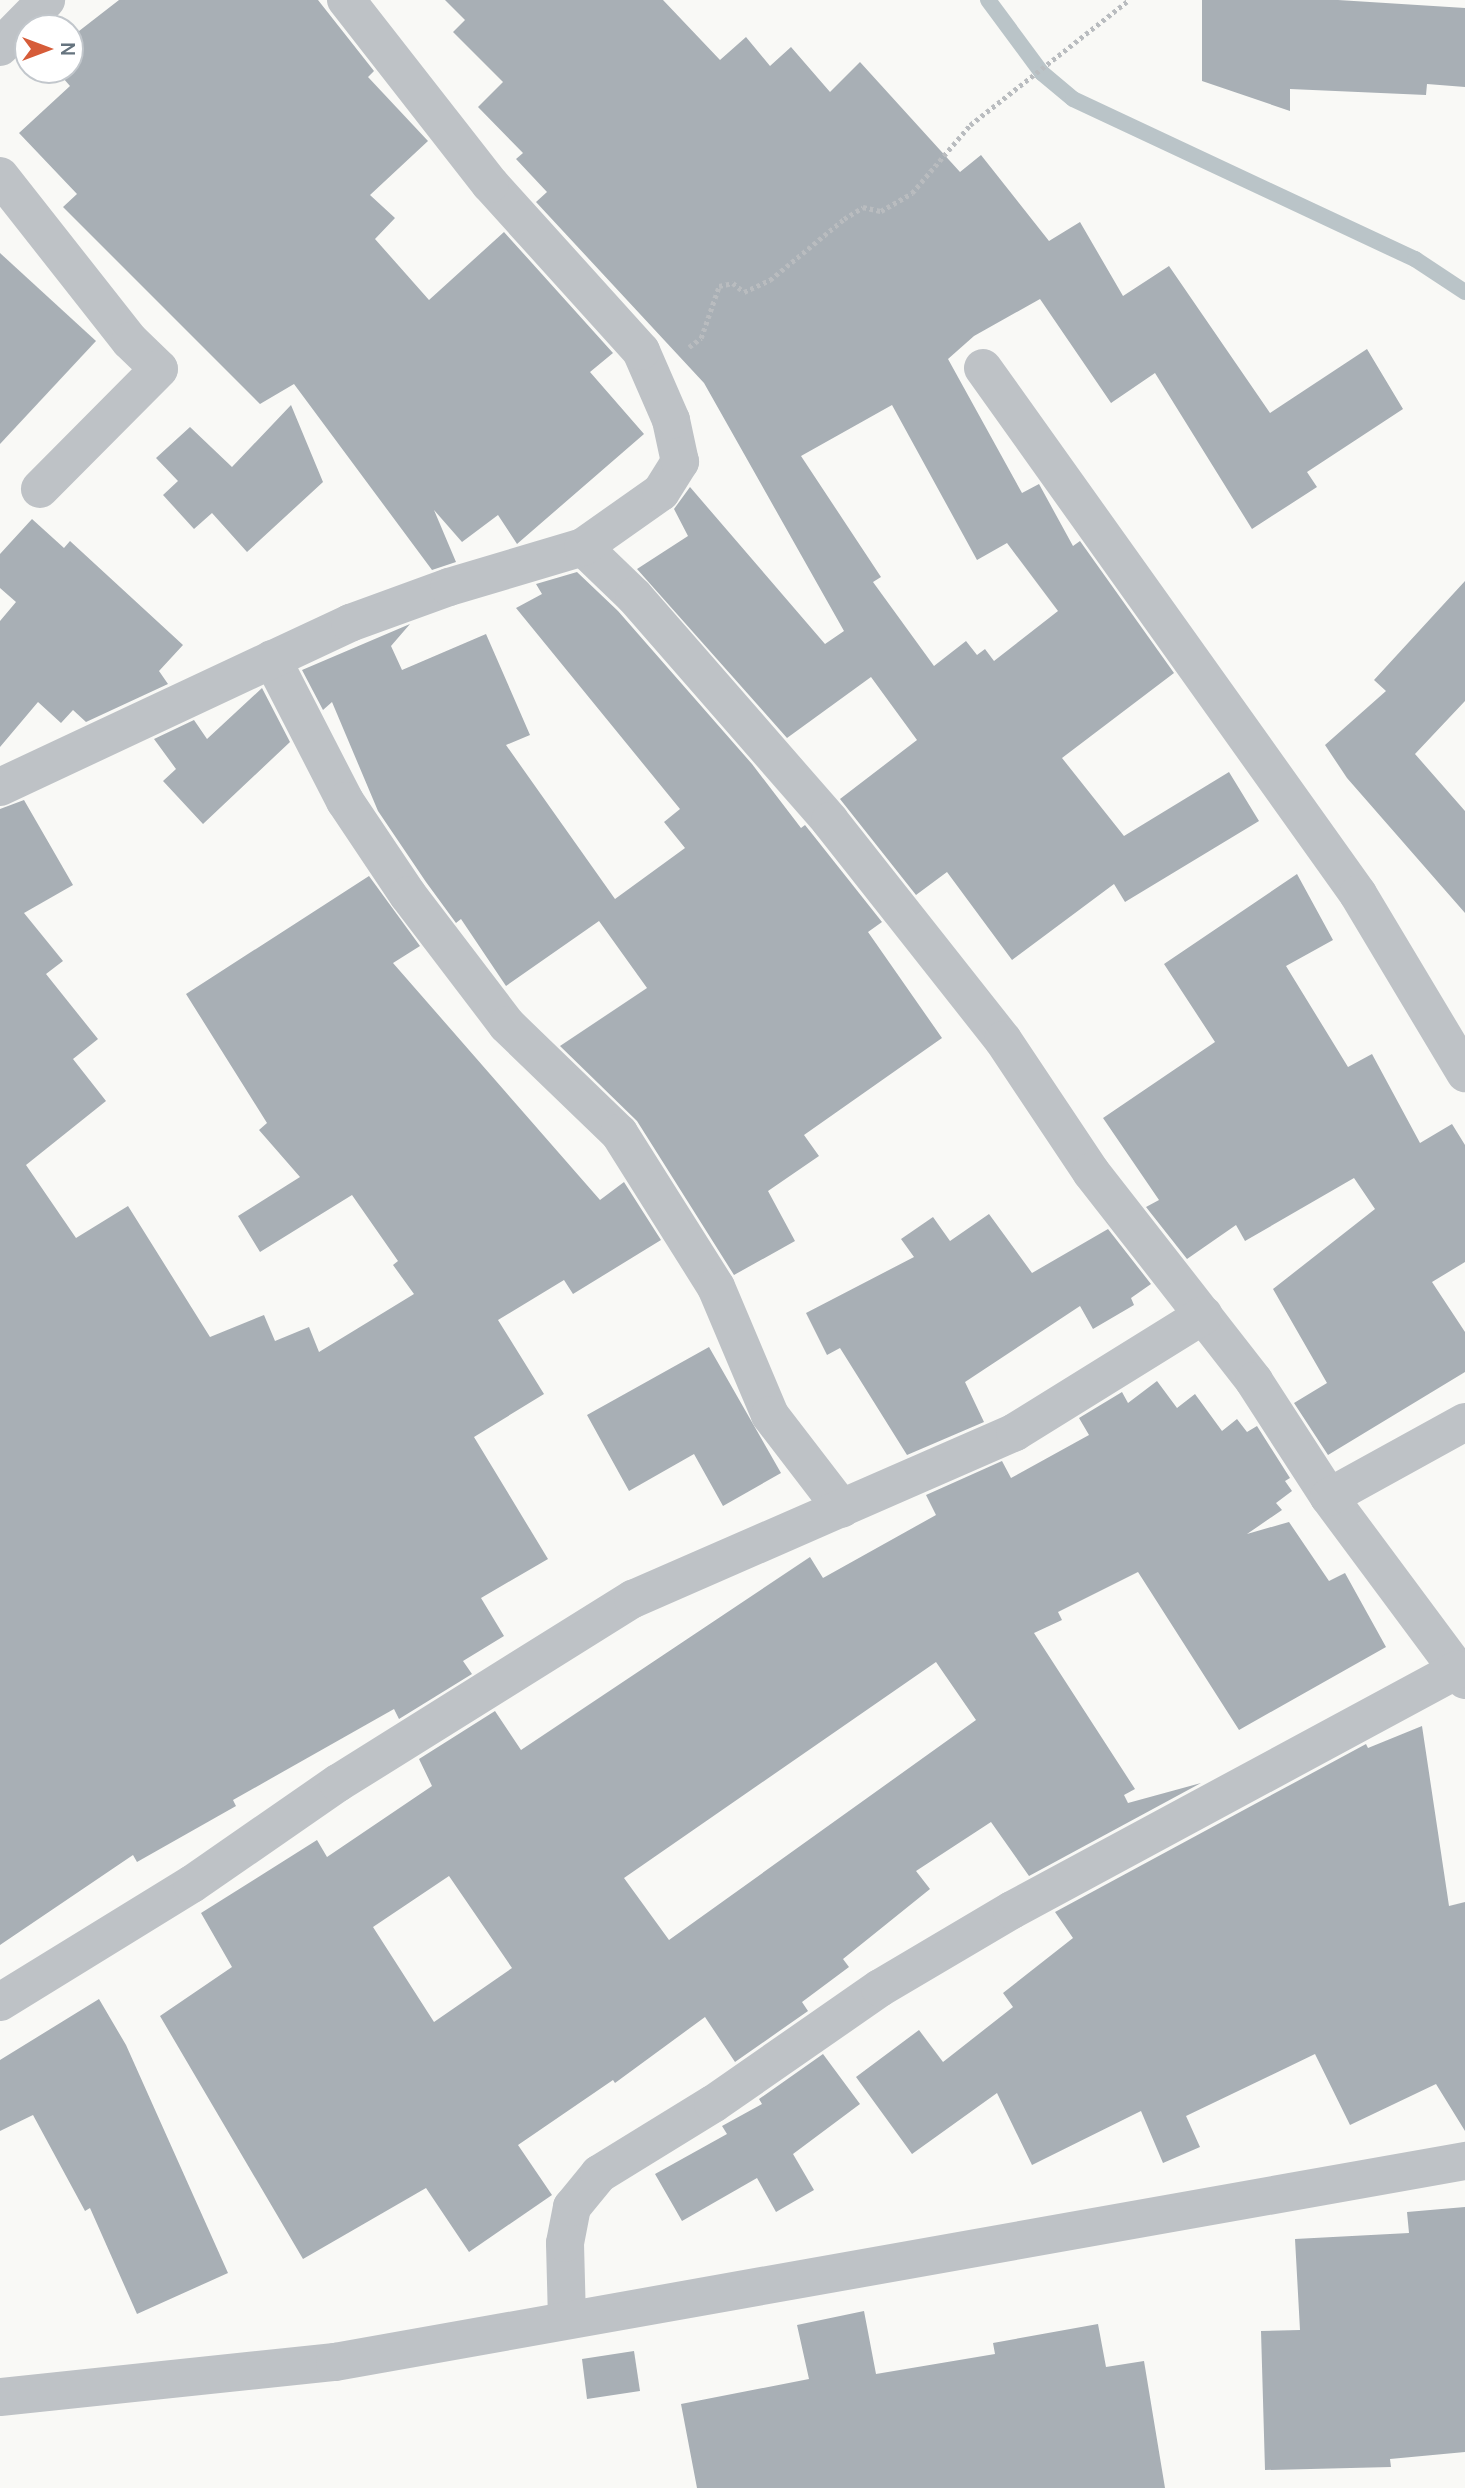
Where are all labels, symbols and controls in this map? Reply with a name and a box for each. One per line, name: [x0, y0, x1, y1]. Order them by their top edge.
north arrow: [14, 14, 84, 84]
text: N: [55, 42, 81, 56]

